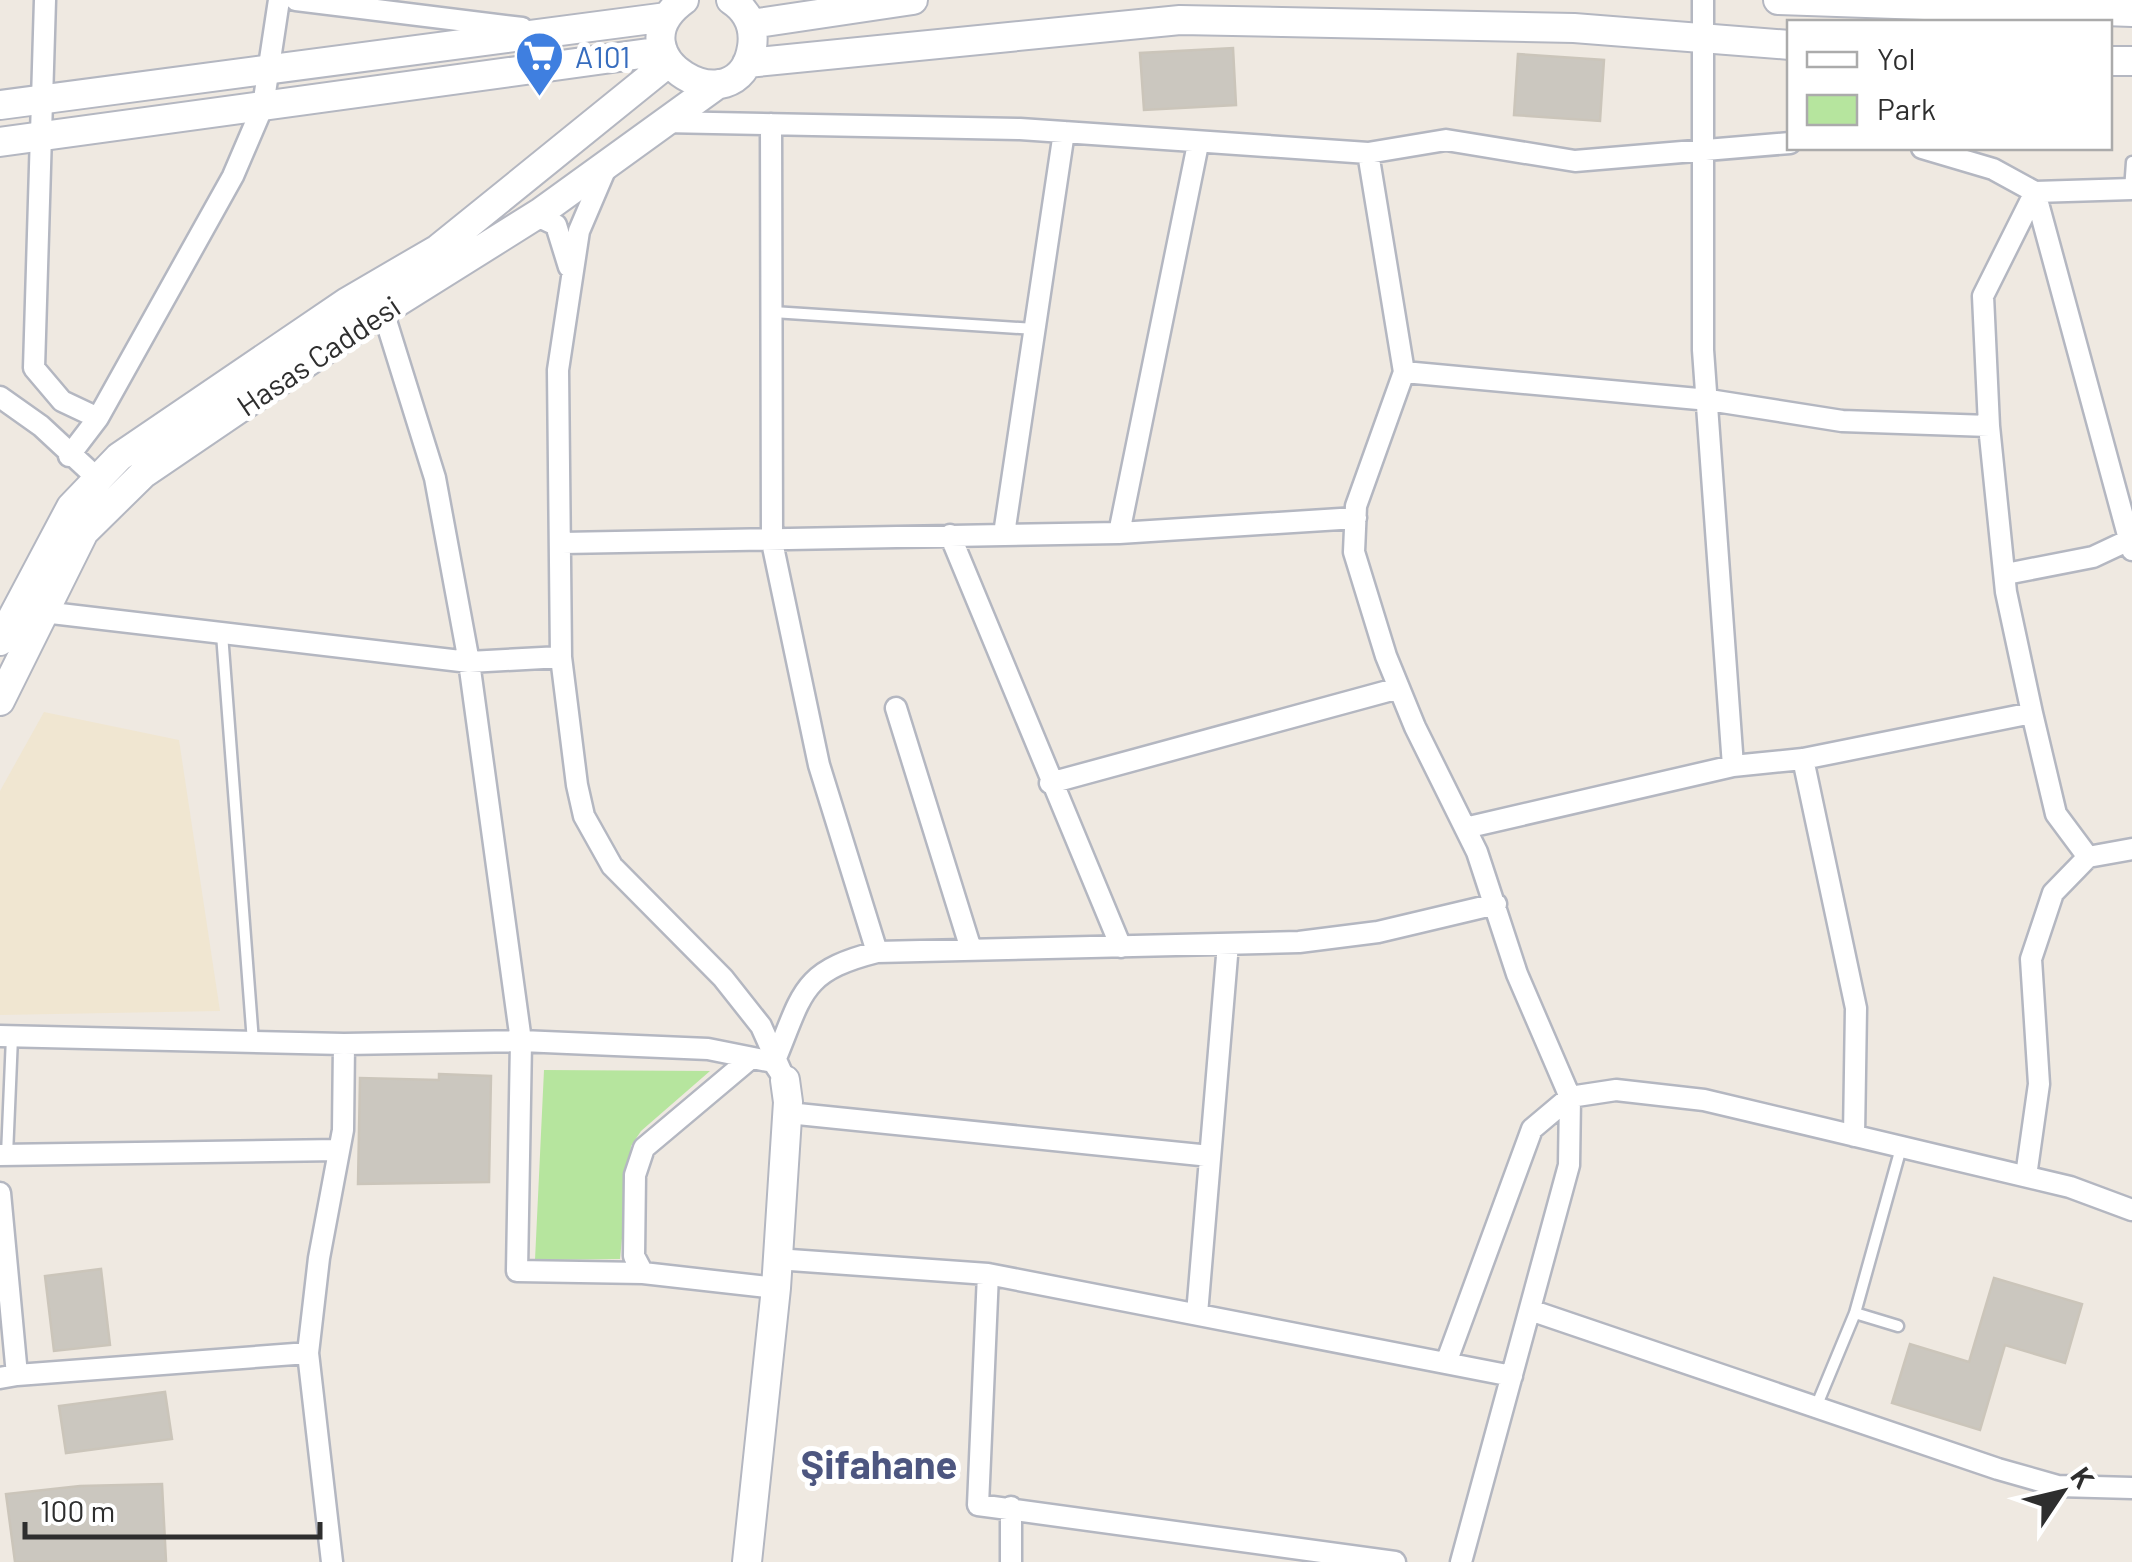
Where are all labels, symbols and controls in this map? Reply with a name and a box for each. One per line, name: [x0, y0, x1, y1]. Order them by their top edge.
legend: [1787, 20, 2112, 150]
supermarket icon: A101: [514, 30, 566, 98]
place label: A101: [575, 38, 630, 74]
text: Yol: [1877, 40, 1915, 76]
text: Park: [1877, 90, 1936, 126]
street label: Hasas Caddesi: [230, 287, 406, 423]
district label: Şifahane: [801, 1439, 957, 1487]
north arrow: [2012, 1442, 2112, 1542]
text: K: [2064, 1460, 2103, 1494]
scale bar: [25, 1477, 320, 1539]
text: 100 m: [40, 1492, 115, 1528]

